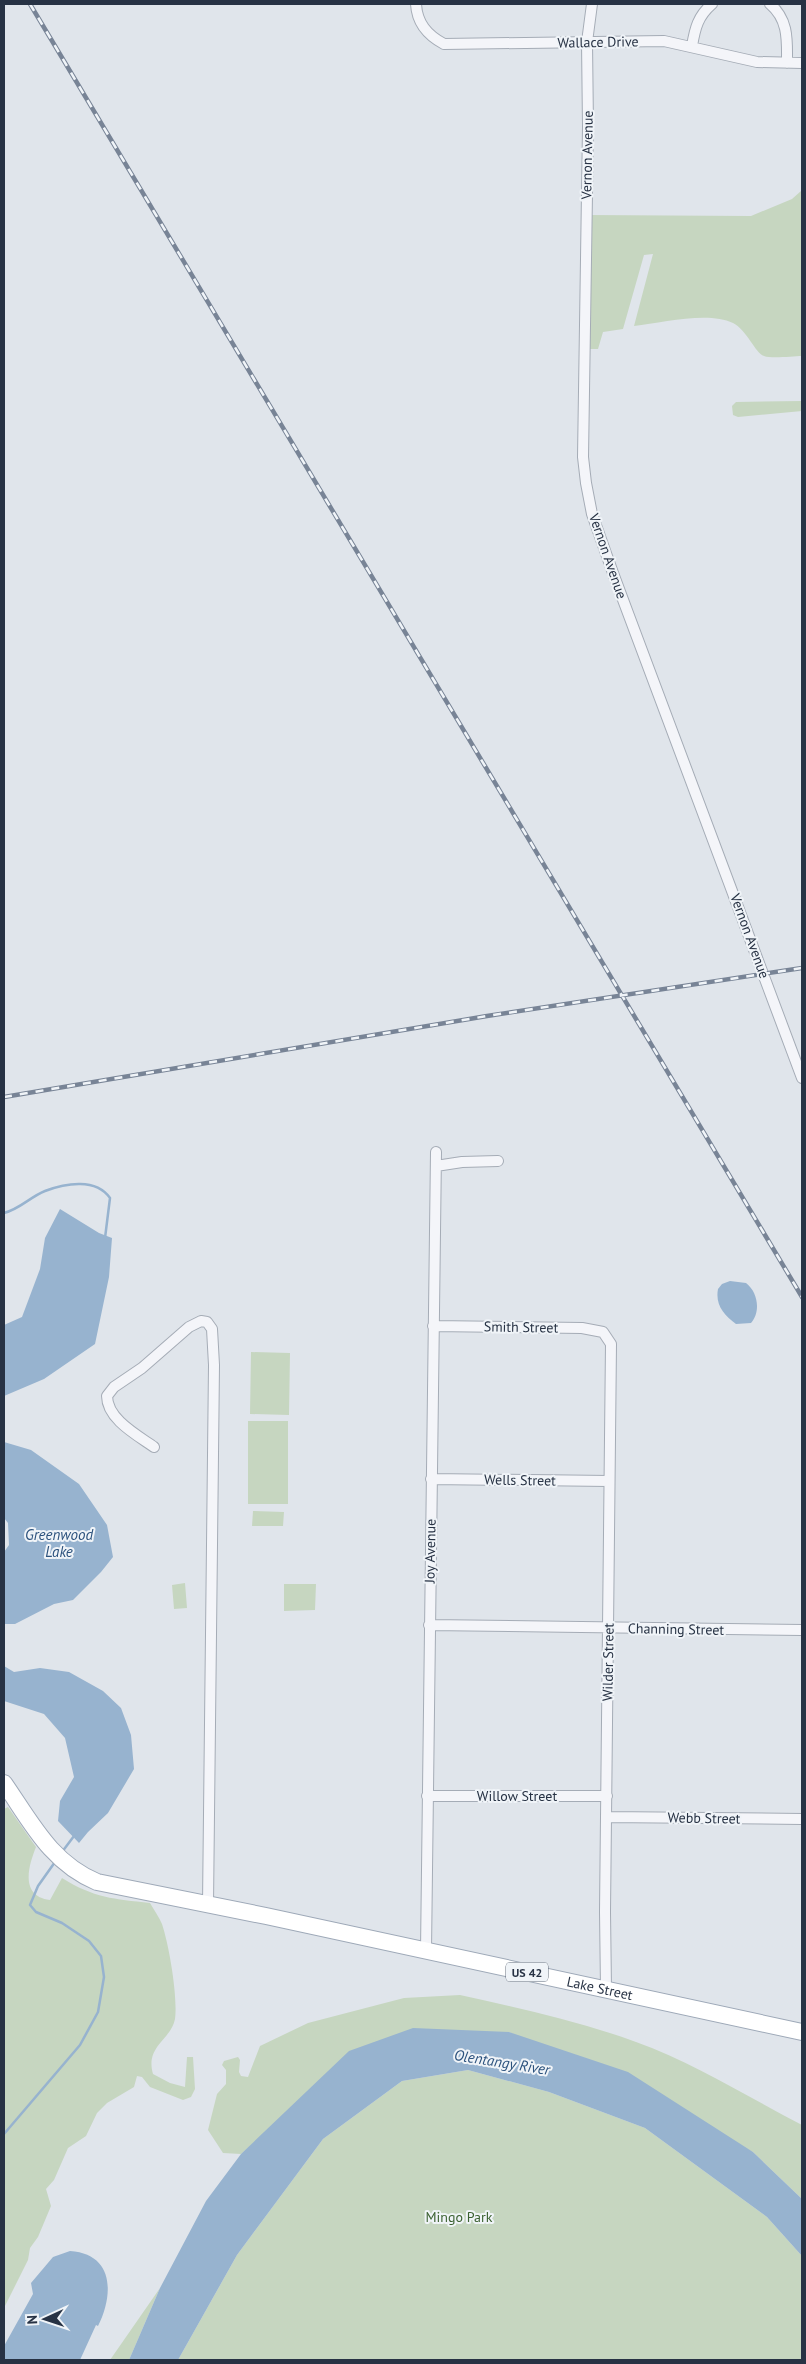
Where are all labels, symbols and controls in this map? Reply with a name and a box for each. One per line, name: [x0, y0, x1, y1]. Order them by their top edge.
street label: Wallace Drive: [557, 32, 639, 52]
street label: Vernon Avenue: [577, 110, 597, 201]
street label: Vernon Avenue: [585, 510, 631, 601]
street label: Vernon Avenue: [726, 890, 774, 981]
street label: Smith Street: [484, 1317, 559, 1337]
street label: Wells Street: [484, 1470, 556, 1490]
street label: Joy Avenue: [420, 1519, 440, 1584]
water label: Greenwood Lake: [25, 1525, 93, 1561]
street label: Channing Street: [628, 1619, 725, 1639]
street label: Wilder Street: [598, 1622, 618, 1701]
street label: Willow Street: [477, 1787, 557, 1805]
street label: Webb Street: [667, 1808, 741, 1828]
road number: US 42: [506, 1962, 548, 1981]
street label: Lake Street: [565, 1972, 635, 2004]
water label: Olentangy River: [453, 2045, 552, 2079]
park label: Mingo Park: [426, 2208, 493, 2226]
north arrow: [20, 2294, 70, 2344]
text: N: [23, 2315, 41, 2325]

